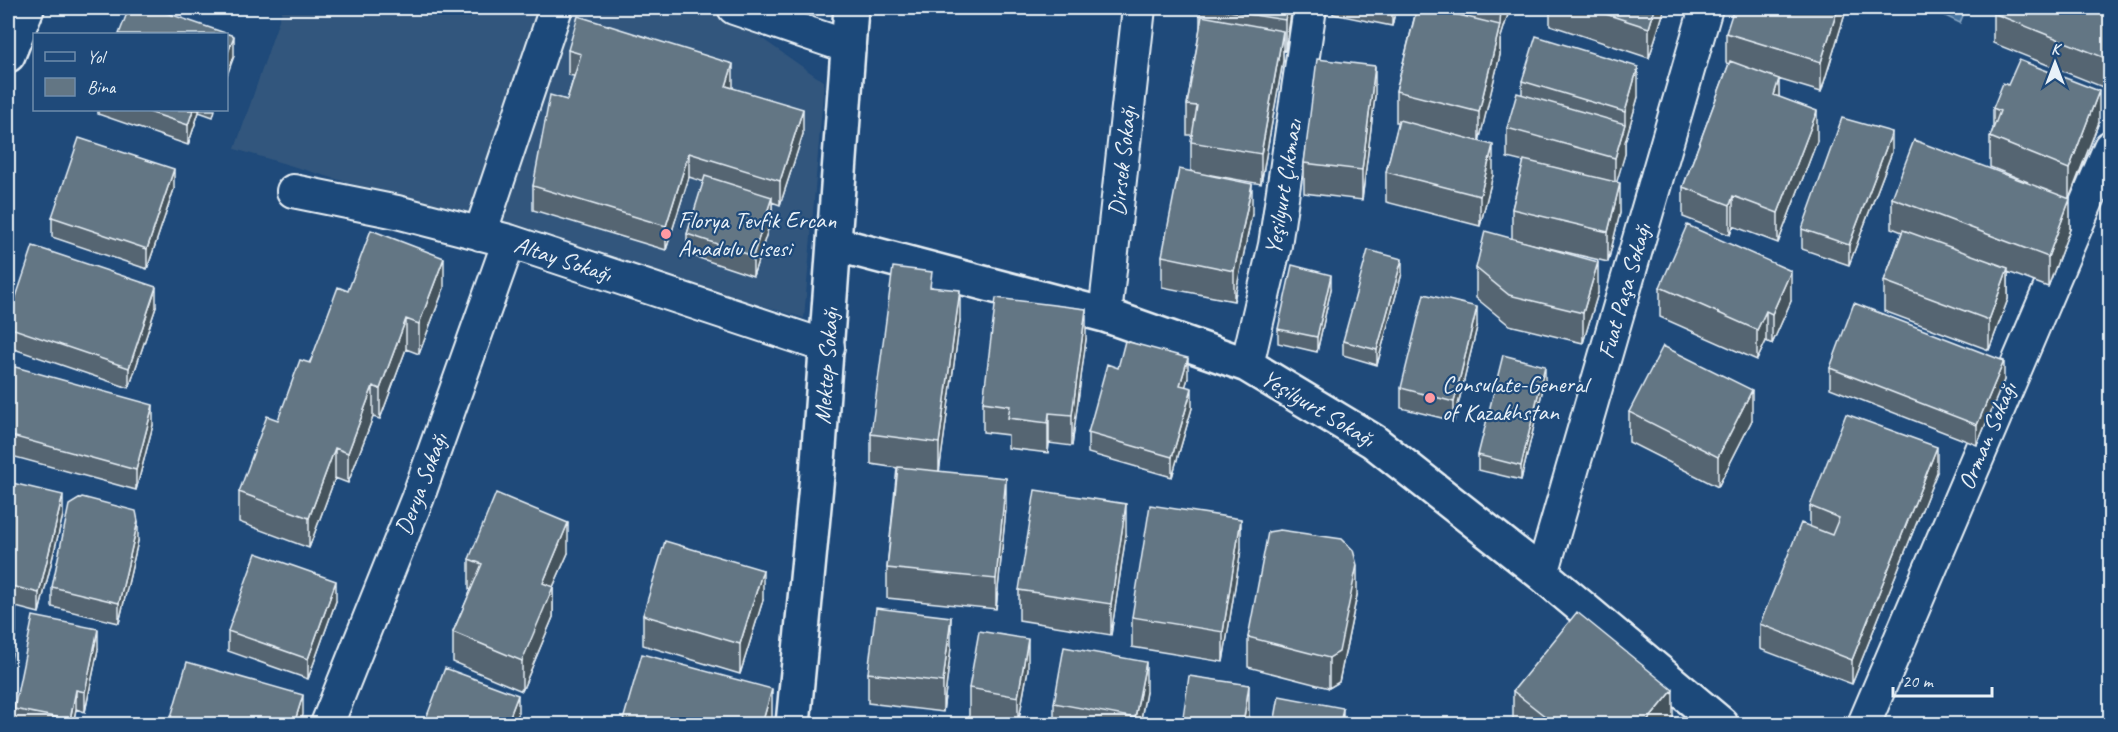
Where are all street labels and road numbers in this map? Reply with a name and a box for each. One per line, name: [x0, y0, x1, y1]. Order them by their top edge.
street label: Dirsek Sokağı: [1101, 103, 1143, 217]
street label: Yeşilyurt Çıkmazı: [1257, 116, 1309, 257]
street label: Fuat Paşa Sokağı: [1590, 219, 1658, 362]
street label: Altay Sokağı: [511, 229, 617, 289]
street label: Mektep Sokağı: [807, 305, 845, 425]
street label: Yeşilyurt Sokağı: [1256, 362, 1381, 454]
street label: Orman Sokağı: [1951, 376, 2024, 494]
street label: Derya Sokağı: [388, 427, 455, 539]

